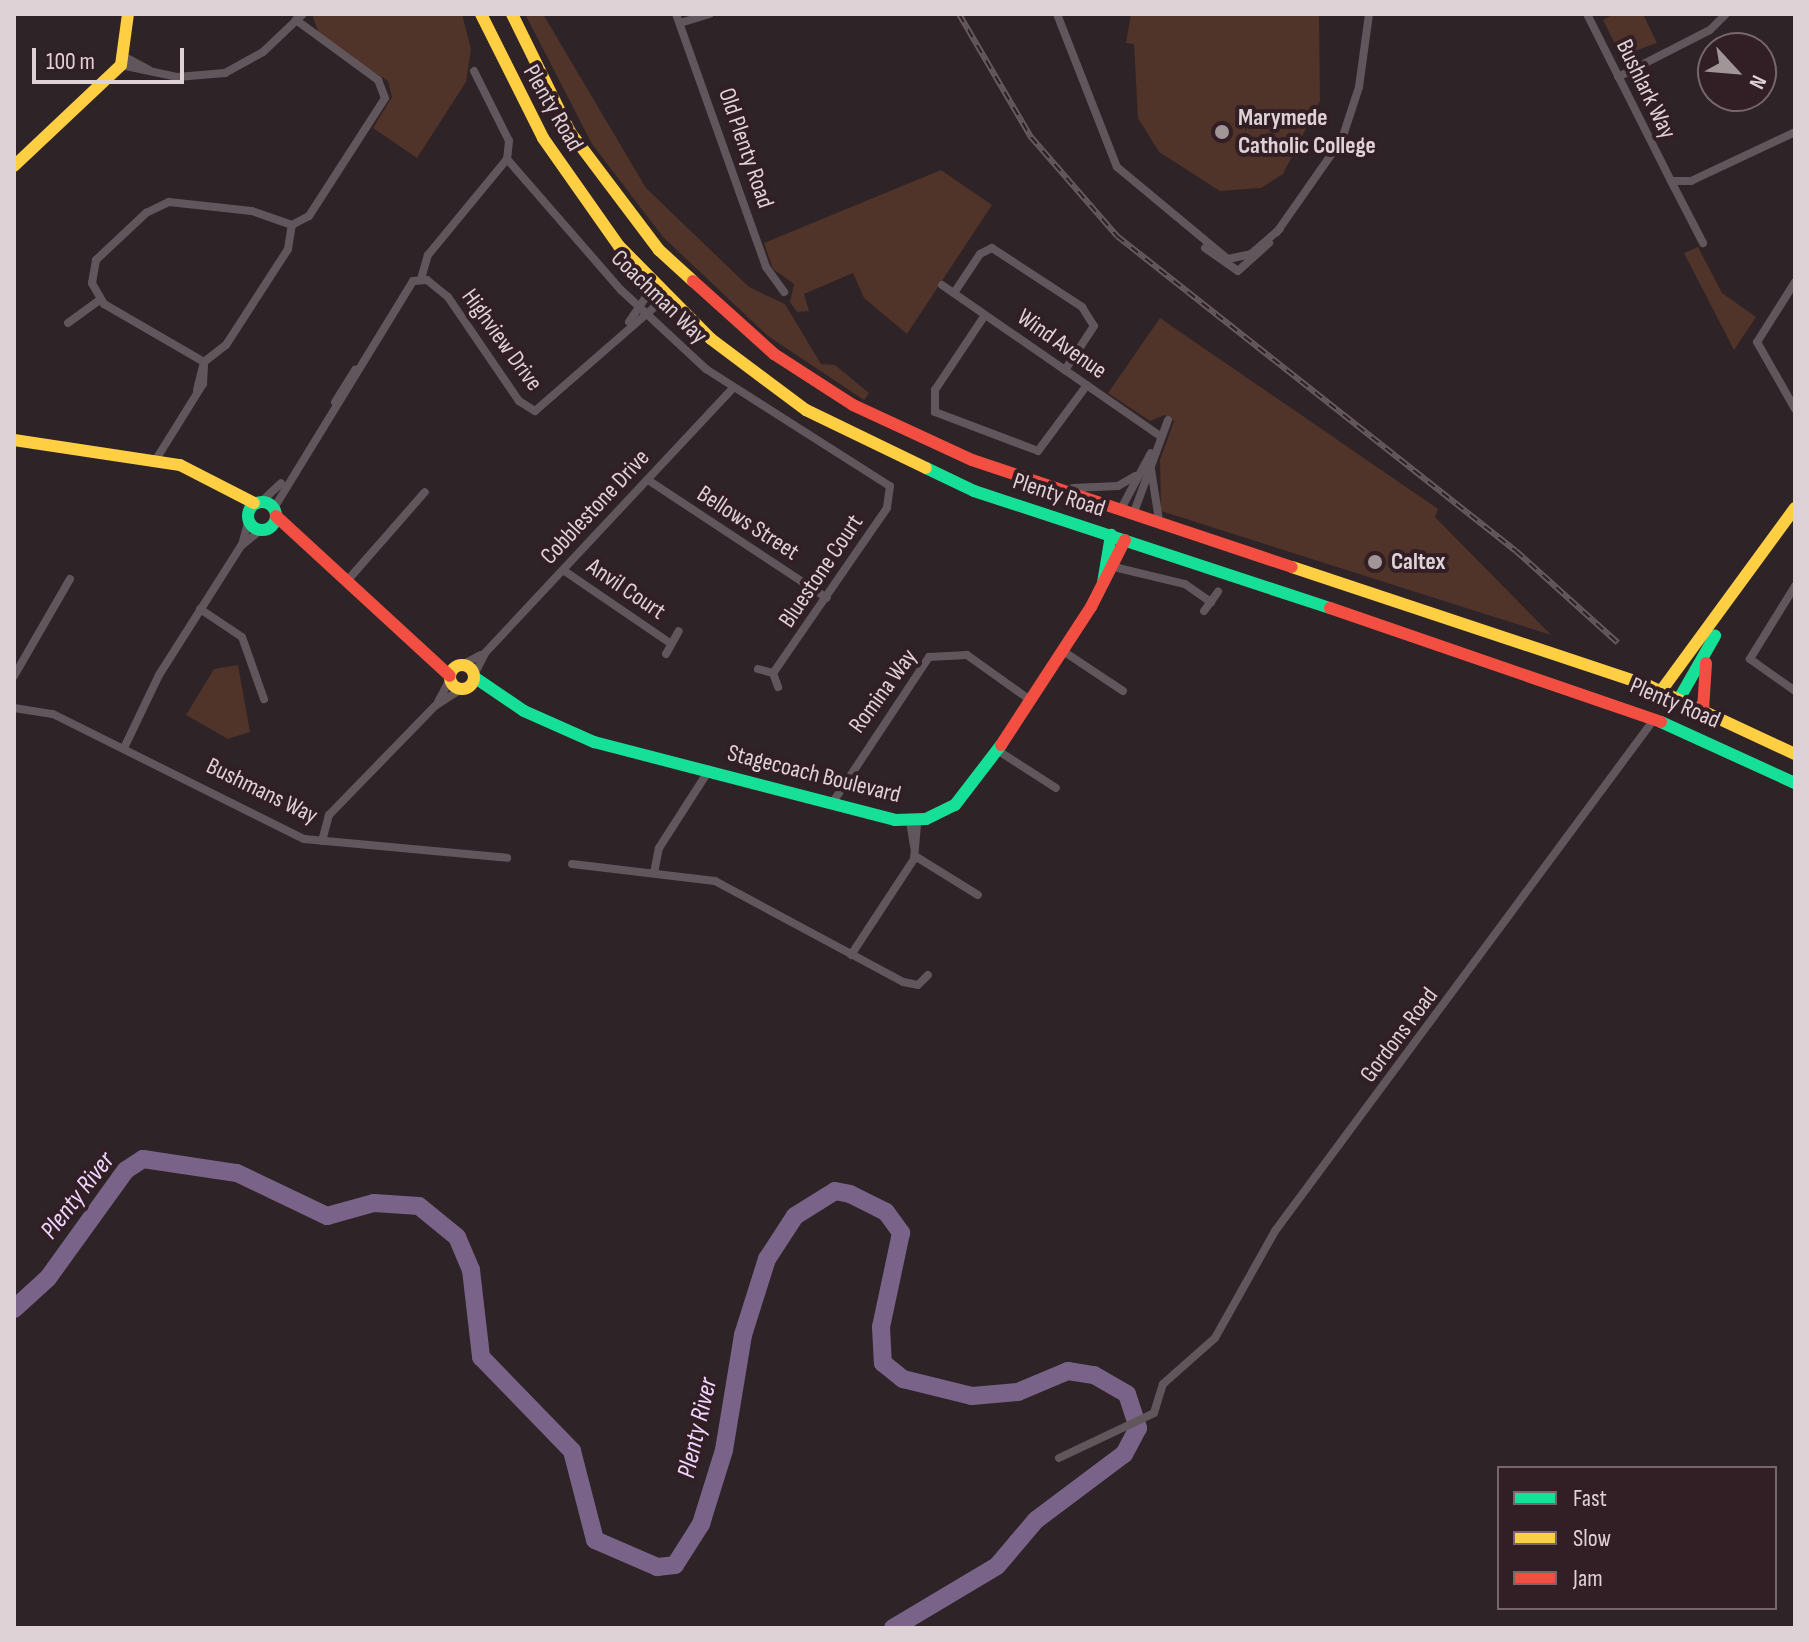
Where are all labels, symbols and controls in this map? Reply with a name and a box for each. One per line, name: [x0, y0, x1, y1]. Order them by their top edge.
scale bar: [36, 32, 188, 82]
north arrow: [1697, 32, 1777, 112]
street label: Bushlark Way: [1610, 35, 1682, 143]
text: 100 m: [46, 47, 95, 76]
street label: Plenty Road: [517, 60, 589, 156]
text: N: [1743, 71, 1772, 93]
street label: Old Plenty Road: [712, 84, 780, 212]
place label: Marymede Catholic College: [1238, 104, 1376, 160]
marker: Marymede Catholic College: [1213, 123, 1231, 141]
street label: Coachman Way: [605, 244, 713, 350]
street label: Highview Drive: [455, 283, 549, 397]
street label: Wind Avenue: [1012, 303, 1112, 385]
street label: Cobblestone Drive: [534, 444, 656, 570]
street label: Plenty Road: [1009, 467, 1109, 523]
street label: Bellows Street: [692, 479, 804, 567]
street label: Bluestone Court: [773, 509, 869, 633]
place label: Caltex: [1391, 548, 1446, 576]
street label: Anvil Court: [581, 552, 671, 626]
marker: Caltex: [1366, 553, 1384, 571]
street label: Romina Way: [843, 643, 923, 739]
street label: Plenty Road: [1626, 671, 1724, 735]
street label: Stagecoach Boulevard: [724, 739, 904, 809]
street label: Bushmans Way: [202, 752, 322, 830]
street label: Gordons Road: [1354, 982, 1444, 1088]
water label: Plenty River: [34, 1146, 122, 1246]
water label: Plenty River: [671, 1375, 725, 1481]
legend: [1497, 1466, 1777, 1610]
text: Fast: [1573, 1484, 1607, 1513]
text: Slow: [1573, 1524, 1611, 1553]
text: Jam: [1573, 1564, 1603, 1593]

